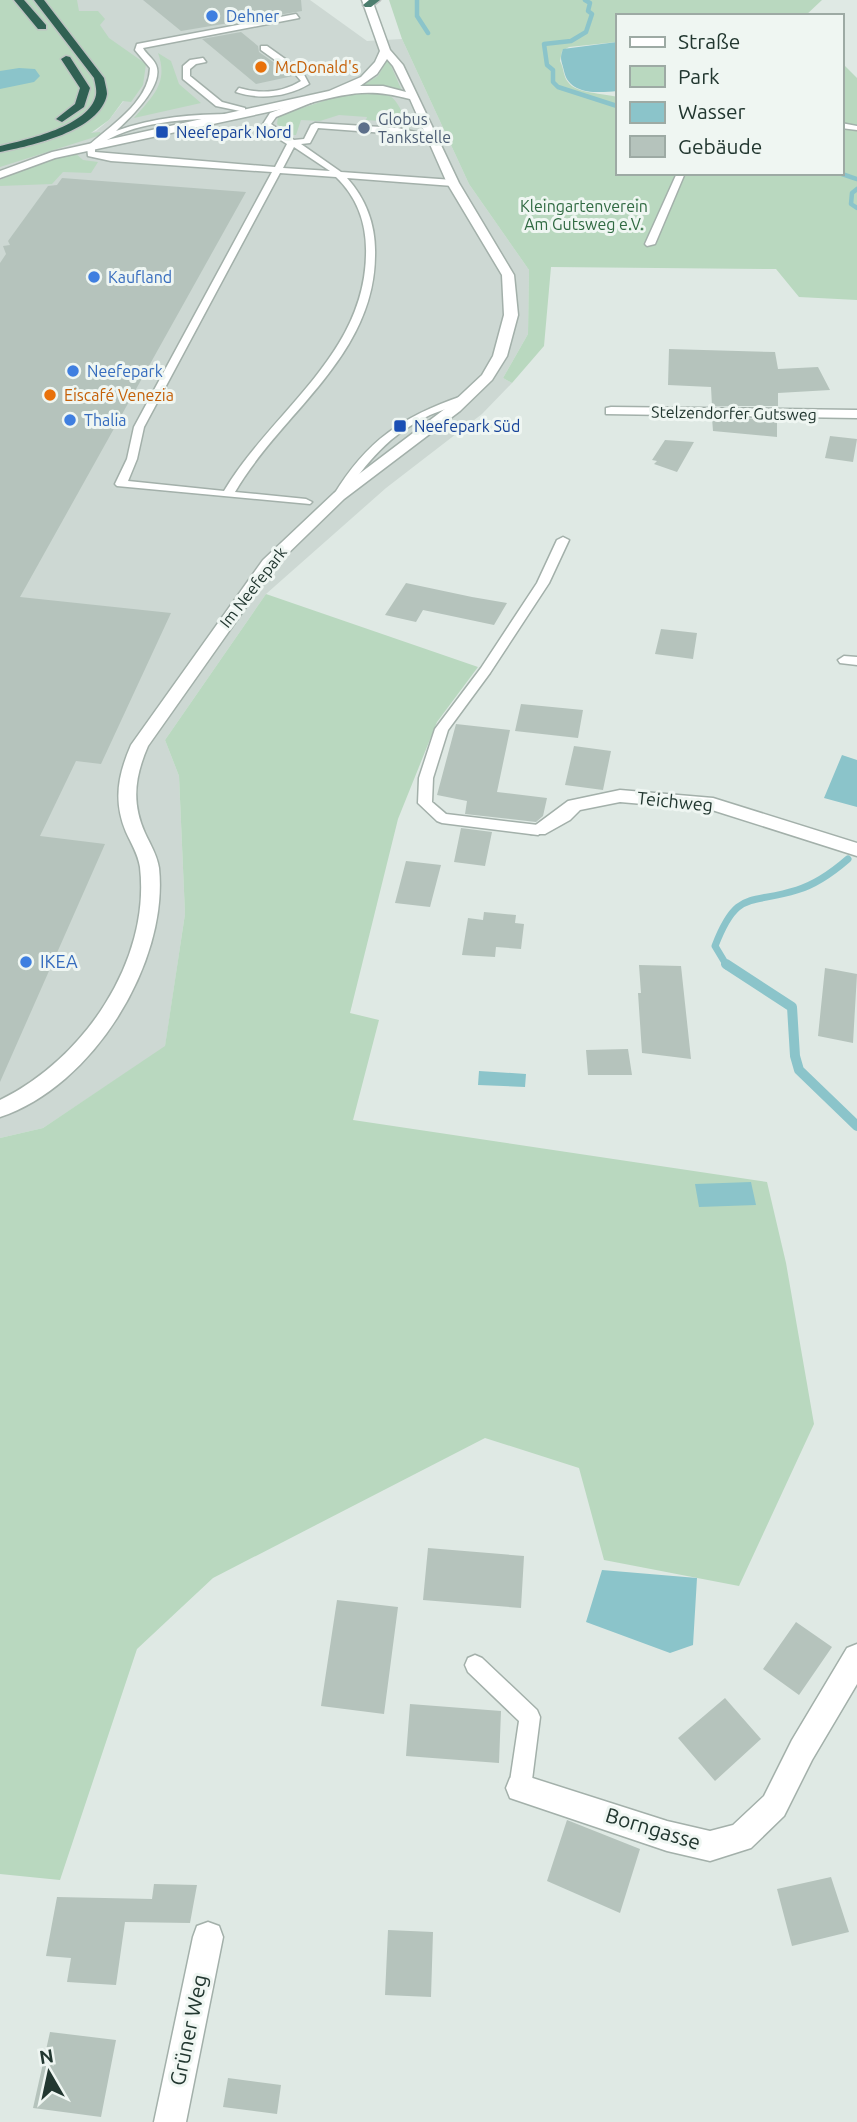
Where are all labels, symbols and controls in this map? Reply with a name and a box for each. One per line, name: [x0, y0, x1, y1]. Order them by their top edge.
place label: Dehner: [226, 7, 279, 25]
marker: Dehner: [204, 8, 220, 24]
legend: [616, 14, 843, 175]
text: Straße: [678, 29, 740, 53]
place label: McDonald's: [275, 58, 359, 76]
marker: McDonald's: [253, 59, 269, 75]
text: Park: [678, 64, 720, 88]
text: Wasser: [678, 99, 746, 123]
place label: Globus Tankstelle: [378, 110, 451, 146]
marker: Globus Tankstelle: [356, 120, 372, 136]
place label: Neefepark Nord: [176, 123, 292, 141]
marker: Neefepark Nord: [154, 124, 170, 140]
text: Gebäude: [678, 134, 762, 158]
park label: Kleingartenverein Am Gutsweg e.V.: [520, 197, 648, 233]
place label: Kaufland: [108, 268, 172, 286]
marker: Kaufland: [86, 269, 102, 285]
place label: Neefepark: [87, 362, 163, 380]
marker: Neefepark: [65, 363, 81, 379]
place label: Eiscafé Venezia: [64, 386, 174, 404]
marker: Eiscafé Venezia: [42, 387, 58, 403]
street label: Stelzendorfer Gutsweg: [651, 403, 817, 423]
place label: Thalia: [84, 411, 127, 429]
marker: Thalia: [62, 412, 78, 428]
place label: Neefepark Süd: [414, 417, 520, 435]
marker: Neefepark Süd: [392, 418, 408, 434]
street label: Im Neefepark: [216, 543, 290, 631]
street label: Teichweg: [636, 787, 714, 815]
place label: IKEA: [40, 951, 78, 971]
marker: IKEA: [18, 954, 34, 970]
street label: Borngasse: [603, 1802, 704, 1854]
street label: Grüner Weg: [165, 1972, 212, 2088]
north arrow: [14, 2038, 84, 2108]
text: N: [38, 2044, 55, 2068]

